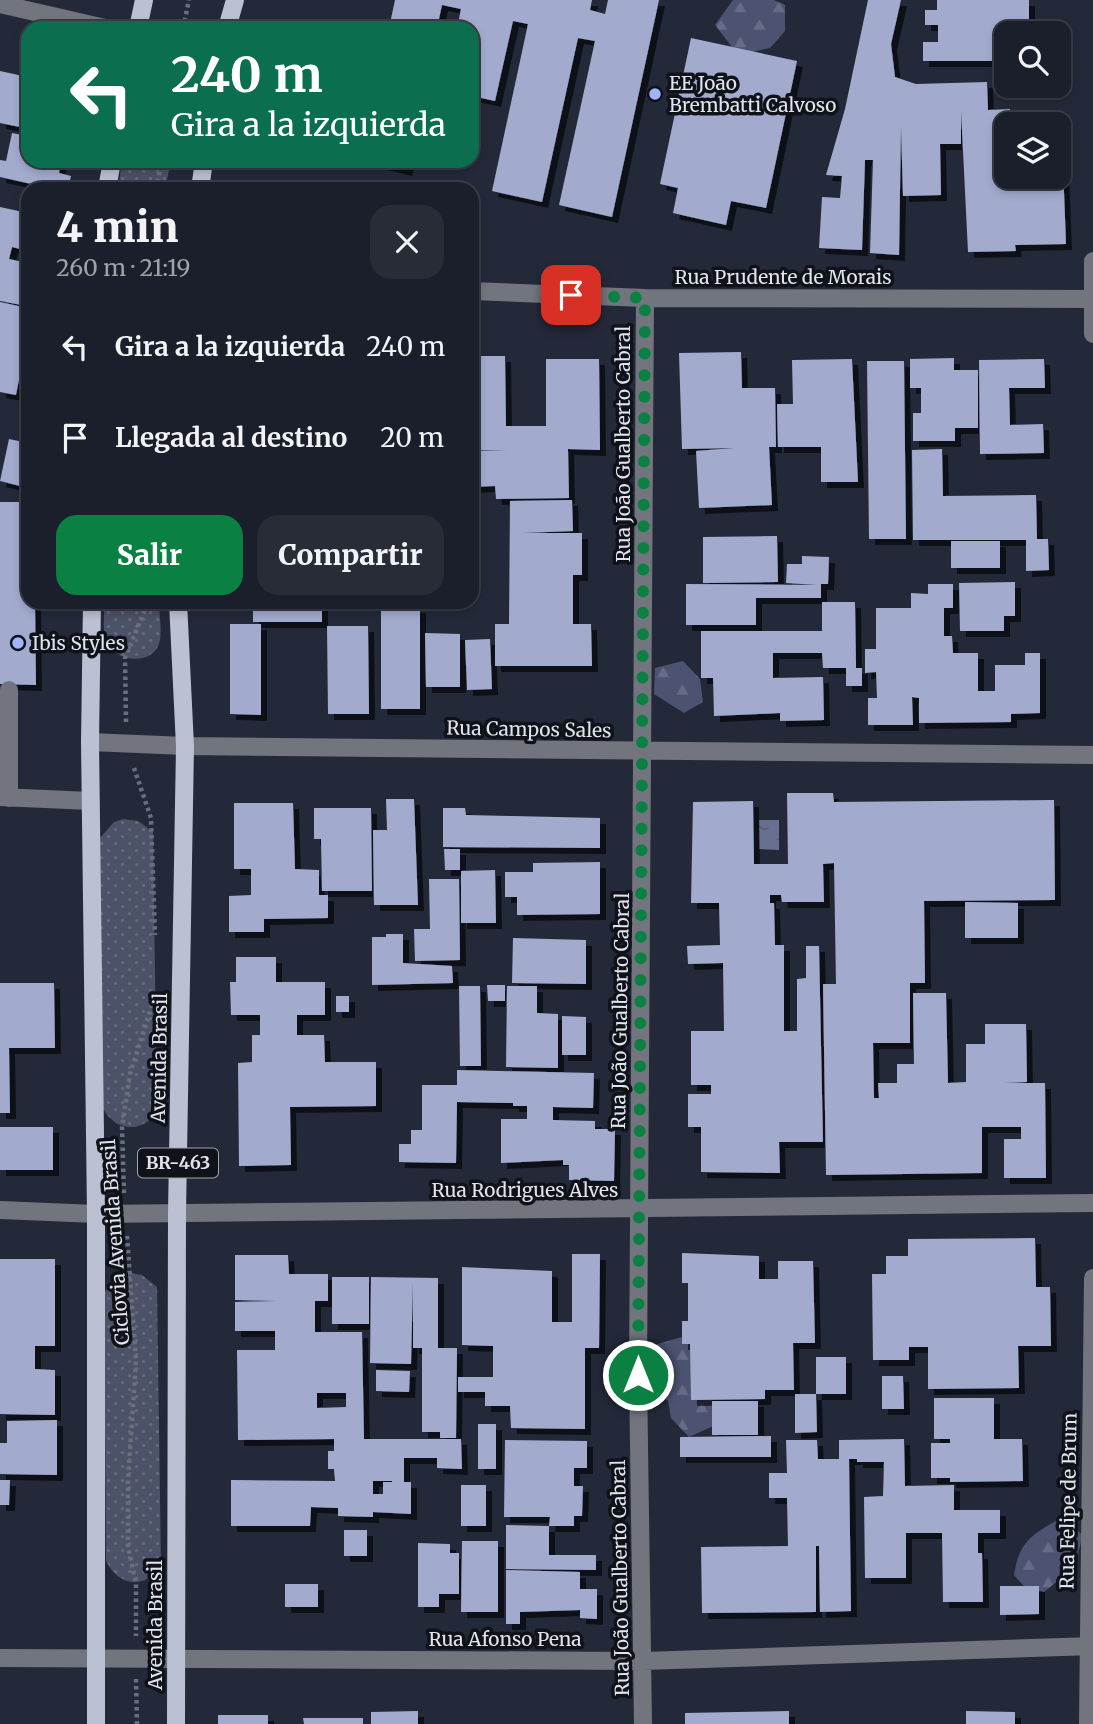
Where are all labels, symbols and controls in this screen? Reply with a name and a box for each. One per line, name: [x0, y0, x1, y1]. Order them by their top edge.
map controls: [994, 21, 1071, 189]
button: search: [994, 21, 1071, 98]
text: 240 m: [171, 44, 323, 105]
icon: left: [56, 49, 147, 140]
place label: EE João Brembatti Calvoso: [669, 71, 836, 117]
marker: EE João Brembatti Calvoso: [647, 86, 663, 102]
text: Gira a la izquierda: [171, 105, 446, 145]
button: layers: [994, 112, 1071, 189]
text: 4 min: [56, 201, 178, 253]
button: close: [370, 205, 444, 279]
text: 260 m · 21:19: [56, 253, 190, 282]
pin: [541, 265, 601, 325]
street label: Rua Prudente de Morais: [674, 265, 892, 289]
icon: arrive: [552, 276, 590, 314]
street label: Rua João Gualberto Cabral: [611, 326, 635, 562]
icon: left: [56, 328, 94, 366]
text: Gira a la izquierda: [115, 330, 345, 363]
text: 240 m: [366, 330, 445, 363]
icon: arrive: [56, 419, 94, 457]
text: Llegada al destino: [115, 421, 347, 454]
text: 20 m: [380, 421, 444, 454]
button: Salir: [56, 515, 243, 595]
button: Compartir: [257, 515, 444, 595]
place label: Ibis Styles: [32, 631, 125, 655]
marker: Ibis Styles: [10, 635, 26, 651]
street label: Rua Campos Sales: [446, 716, 612, 742]
street label: Rua João Gualberto Cabral: [606, 893, 634, 1129]
street label: Avenida Brasil: [146, 993, 172, 1124]
street label: Ciclovia Avenida Brasil: [96, 1138, 134, 1346]
road number: BR-463: [138, 1148, 218, 1178]
street label: Rua Rodrigues Alves: [432, 1178, 618, 1202]
position arrow: [601, 1338, 675, 1412]
street label: Rua Felipe de Brum: [1054, 1412, 1082, 1590]
street label: Rua João Gualberto Cabral: [606, 1460, 634, 1696]
street label: Avenida Brasil: [143, 1560, 167, 1691]
street label: Rua Afonso Pena: [428, 1627, 582, 1651]

